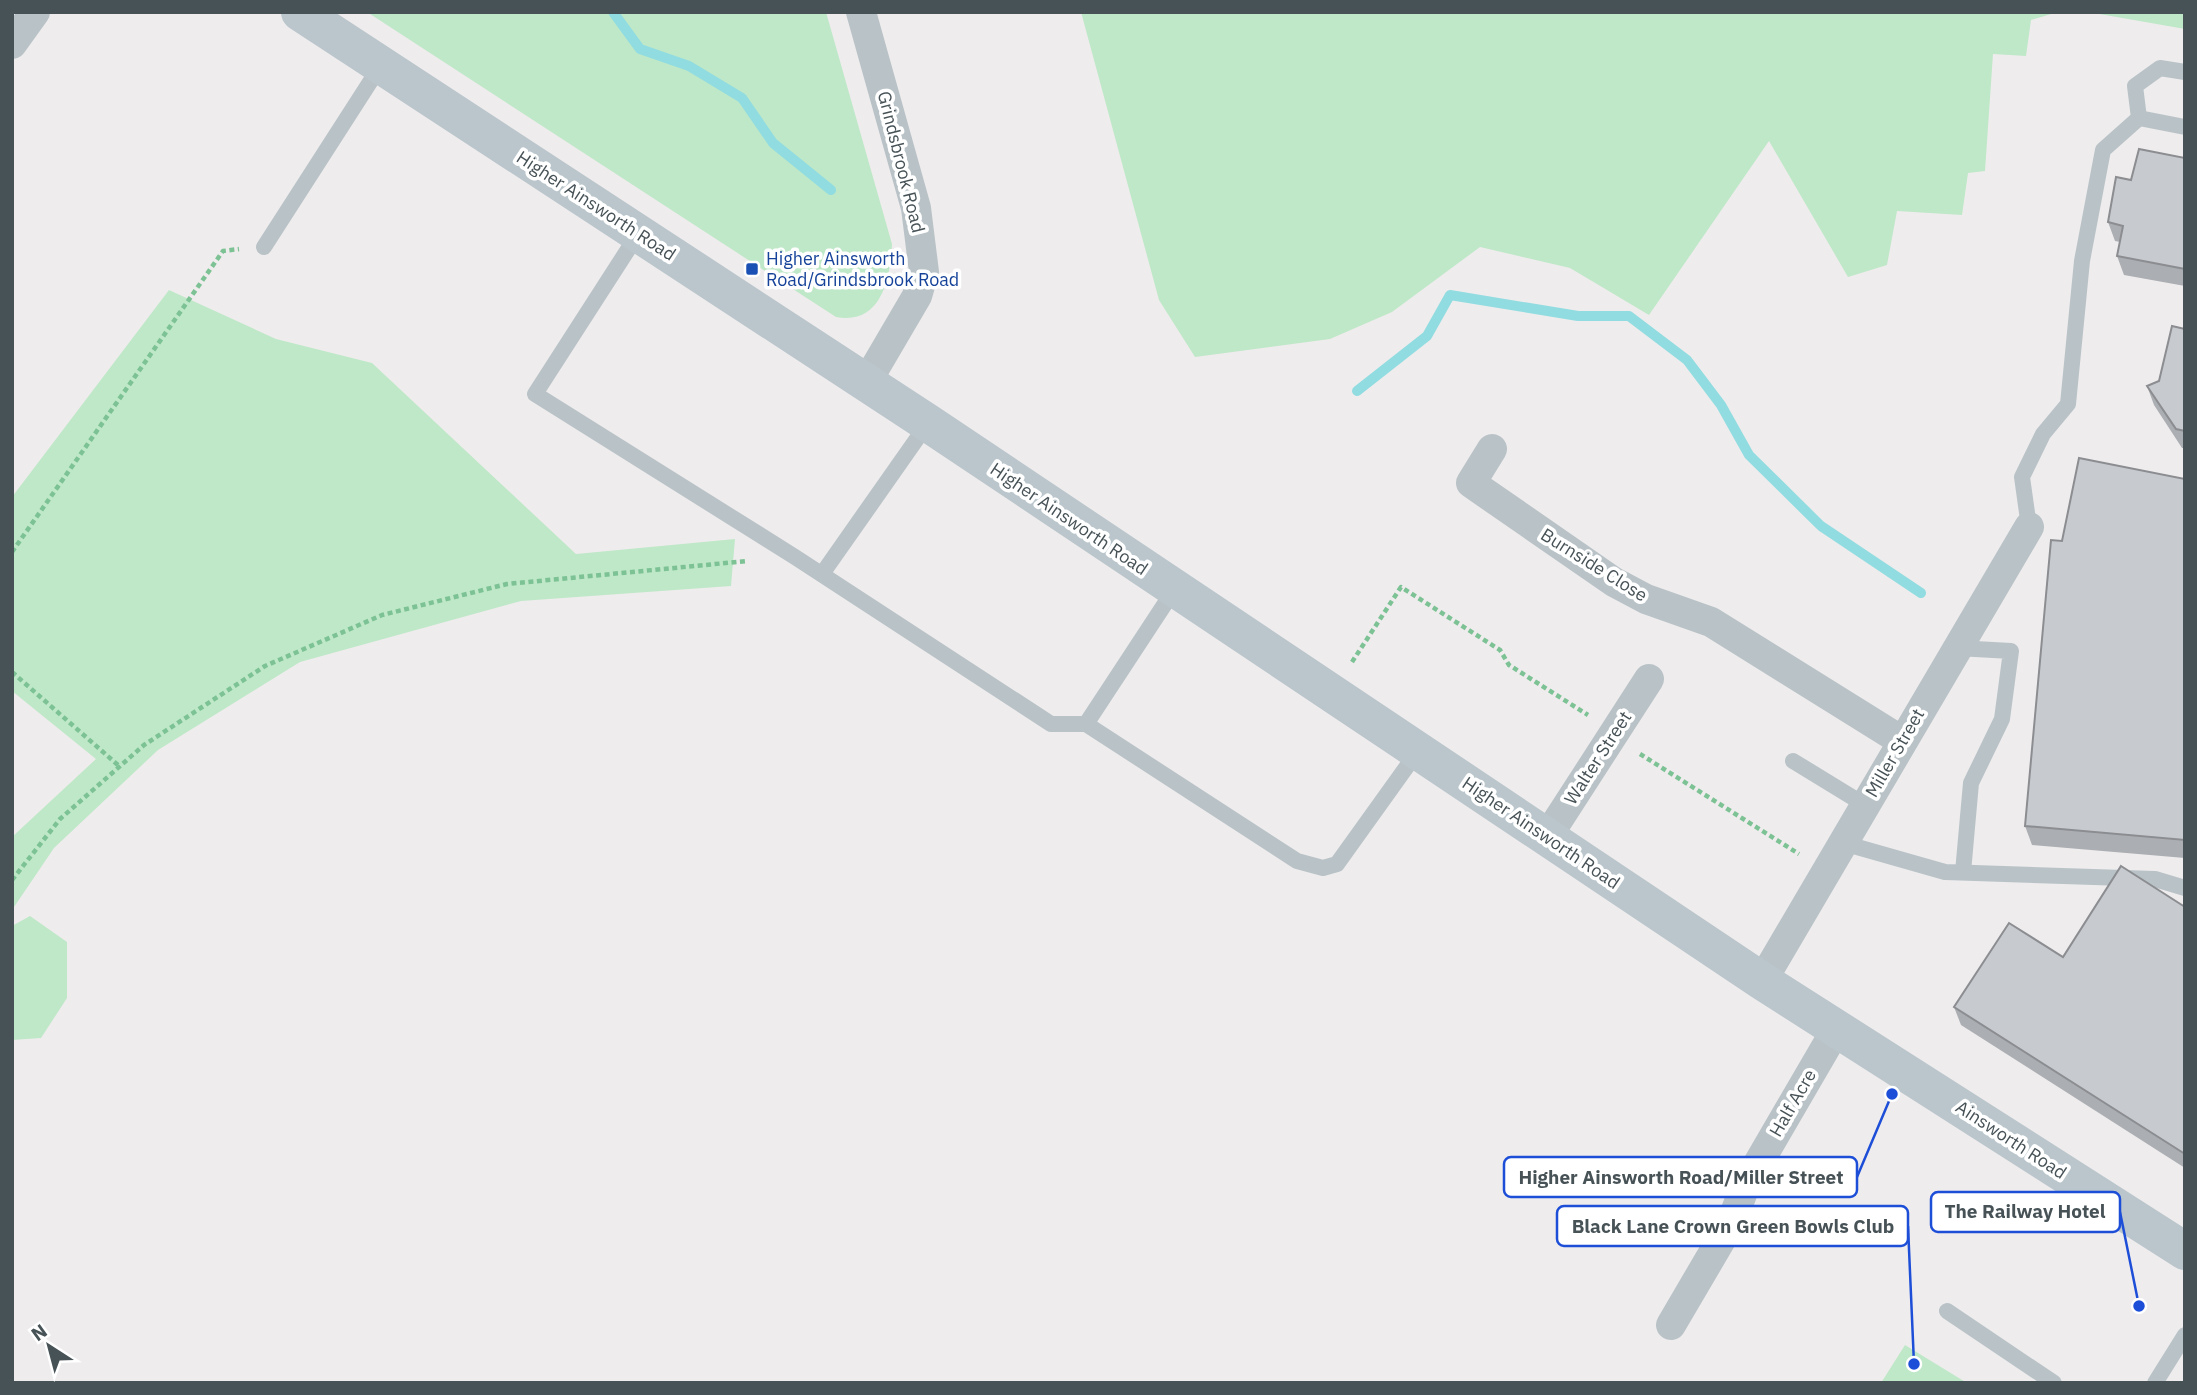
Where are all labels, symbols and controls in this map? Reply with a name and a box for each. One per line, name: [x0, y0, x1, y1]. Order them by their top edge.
street label: Grindsbrook Road: [873, 89, 930, 235]
street label: Higher Ainsworth Road: [512, 145, 680, 266]
place label: Higher Ainsworth Road/Grindsbrook Road: [766, 247, 959, 291]
marker: Higher Ainsworth Road/Grindsbrook Road: [744, 261, 760, 277]
street label: Higher Ainsworth Road: [986, 457, 1152, 580]
street label: Burnside Close: [1537, 523, 1652, 607]
street label: Miller Street: [1860, 704, 1929, 801]
street label: Walter Street: [1559, 707, 1636, 809]
street label: Higher Ainsworth Road: [1458, 771, 1624, 894]
street label: Half Acre: [1764, 1065, 1821, 1141]
street label: Ainsworth Road: [1952, 1095, 2071, 1184]
callout: Higher Ainsworth Road/Miller Street: [1504, 1157, 1857, 1197]
text: Higher Ainsworth Road/Miller Street: [1518, 1165, 1844, 1189]
callout: The Railway Hotel: [1931, 1192, 2120, 1232]
text: The Railway Hotel: [1944, 1199, 2106, 1223]
callout: Black Lane Crown Green Bowls Club: [1557, 1206, 1908, 1246]
text: Black Lane Crown Green Bowls Club: [1572, 1214, 1894, 1238]
north arrow: [14, 1311, 84, 1381]
text: N: [26, 1318, 52, 1346]

